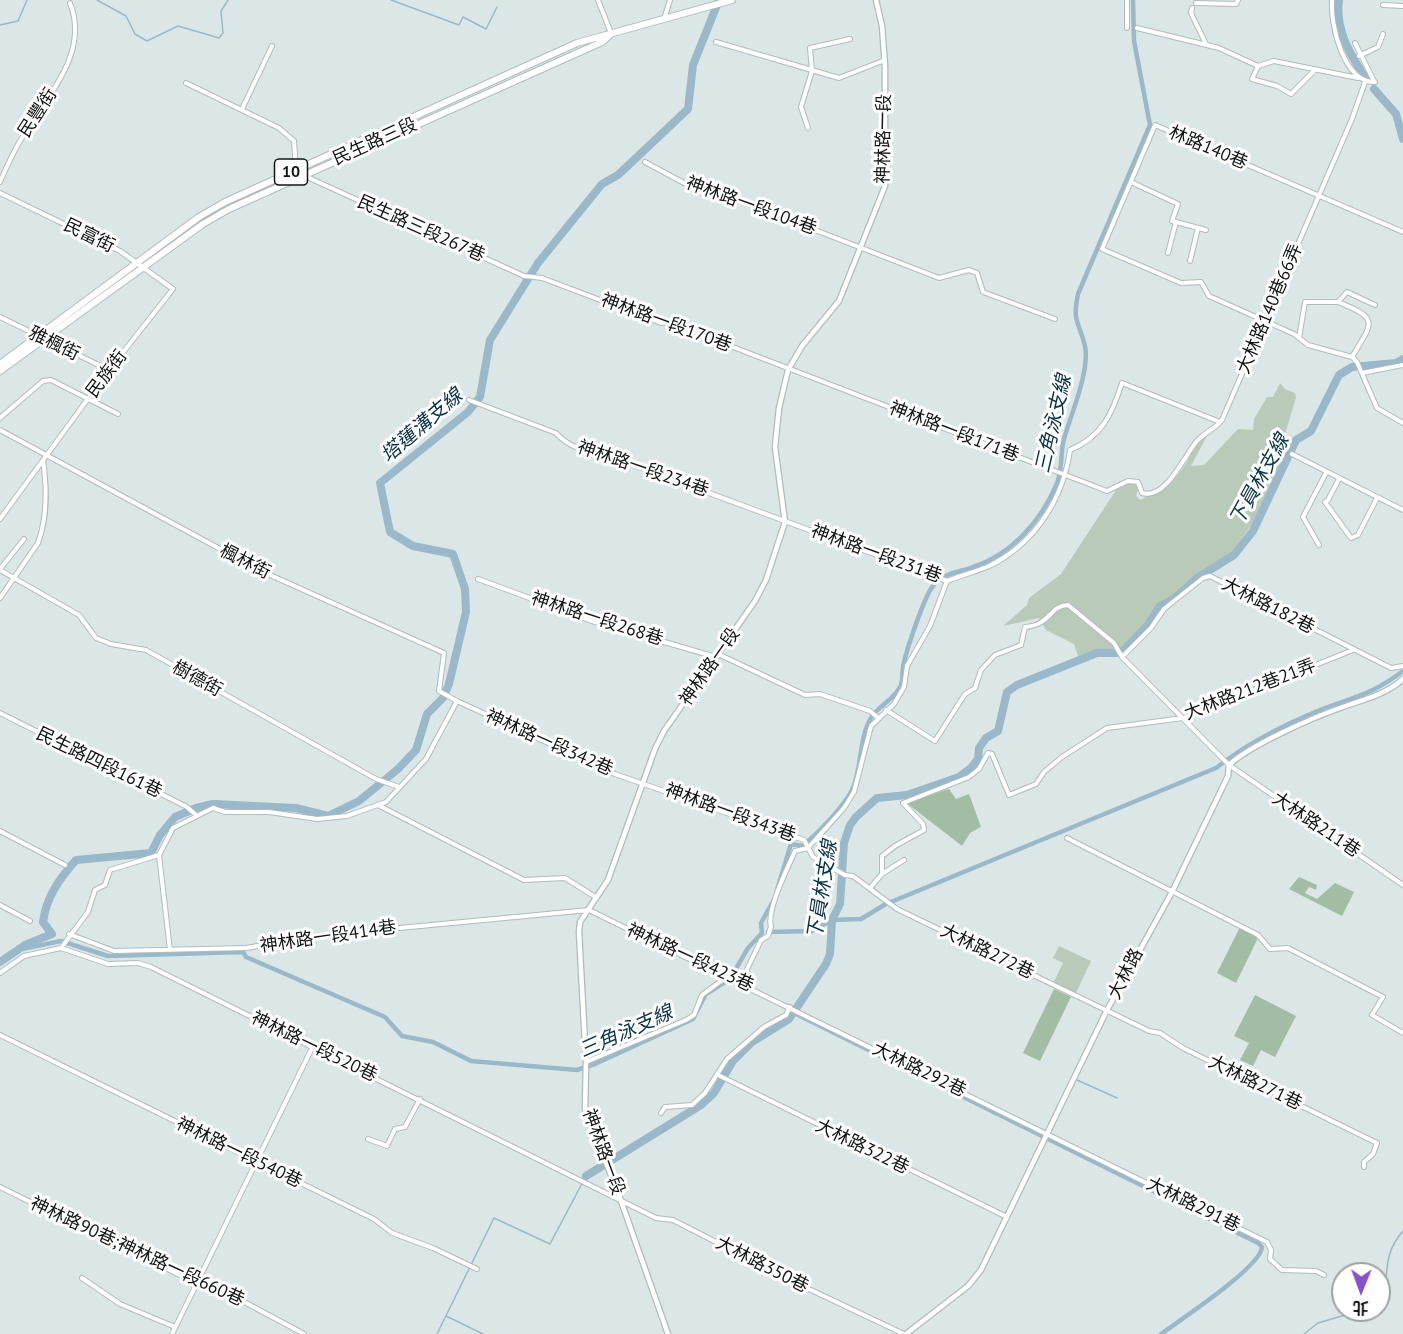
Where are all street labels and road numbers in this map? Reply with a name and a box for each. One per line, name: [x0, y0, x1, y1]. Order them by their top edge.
street label: 民豐街: [14, 84, 62, 142]
street label: 神林路一段: [872, 94, 896, 184]
street label: 民生路三段: [329, 114, 421, 170]
street label: 林路140巷: [1165, 122, 1251, 174]
road number: 10: [274, 159, 308, 185]
street label: 神林路一段104巷: [683, 172, 819, 240]
street label: 民生路三段267巷: [354, 191, 488, 267]
street label: 民富街: [60, 214, 118, 258]
street label: 大林路140巷66弄: [1233, 241, 1307, 377]
street label: 神林路一段170巷: [598, 289, 734, 357]
street label: 雅楓街: [25, 322, 83, 366]
street label: 民族街: [82, 346, 132, 402]
street label: 神林路一段171巷: [886, 397, 1022, 467]
street label: 神林路一段234巷: [575, 436, 711, 502]
street label: 神林路一段231巷: [808, 520, 944, 588]
street label: 楓林街: [216, 540, 274, 584]
street label: 大林路182巷: [1218, 573, 1318, 639]
street label: 神林路一段268巷: [528, 587, 666, 651]
street label: 神林路一段: [675, 624, 745, 710]
street label: 大林路212巷21弄: [1181, 655, 1319, 725]
street label: 樹德街: [168, 656, 226, 702]
street label: 神林路一段342巷: [482, 705, 616, 781]
street label: 民生路四段161巷: [33, 723, 165, 803]
street label: 神林路一段343巷: [662, 779, 798, 847]
street label: 大林路211巷: [1268, 788, 1364, 862]
street label: 神林路一段414巷: [258, 917, 398, 957]
street label: 神林路一段423巷: [623, 919, 757, 997]
street label: 大林路272巷: [937, 920, 1037, 984]
street label: 大林路: [1104, 945, 1148, 1003]
street label: 神林路一段520巷: [248, 1007, 380, 1087]
street label: 大林路292巷: [869, 1038, 969, 1102]
street label: 大林路271巷: [1205, 1051, 1305, 1115]
street label: 神林路一段: [577, 1106, 629, 1198]
street label: 神林路一段540巷: [173, 1113, 305, 1193]
street label: 大林路322巷: [812, 1115, 912, 1179]
street label: 大林路291巷: [1143, 1173, 1243, 1237]
street label: 神林路90巷;神林路一段660巷: [27, 1193, 247, 1311]
street label: 大林路350巷: [712, 1232, 812, 1298]

